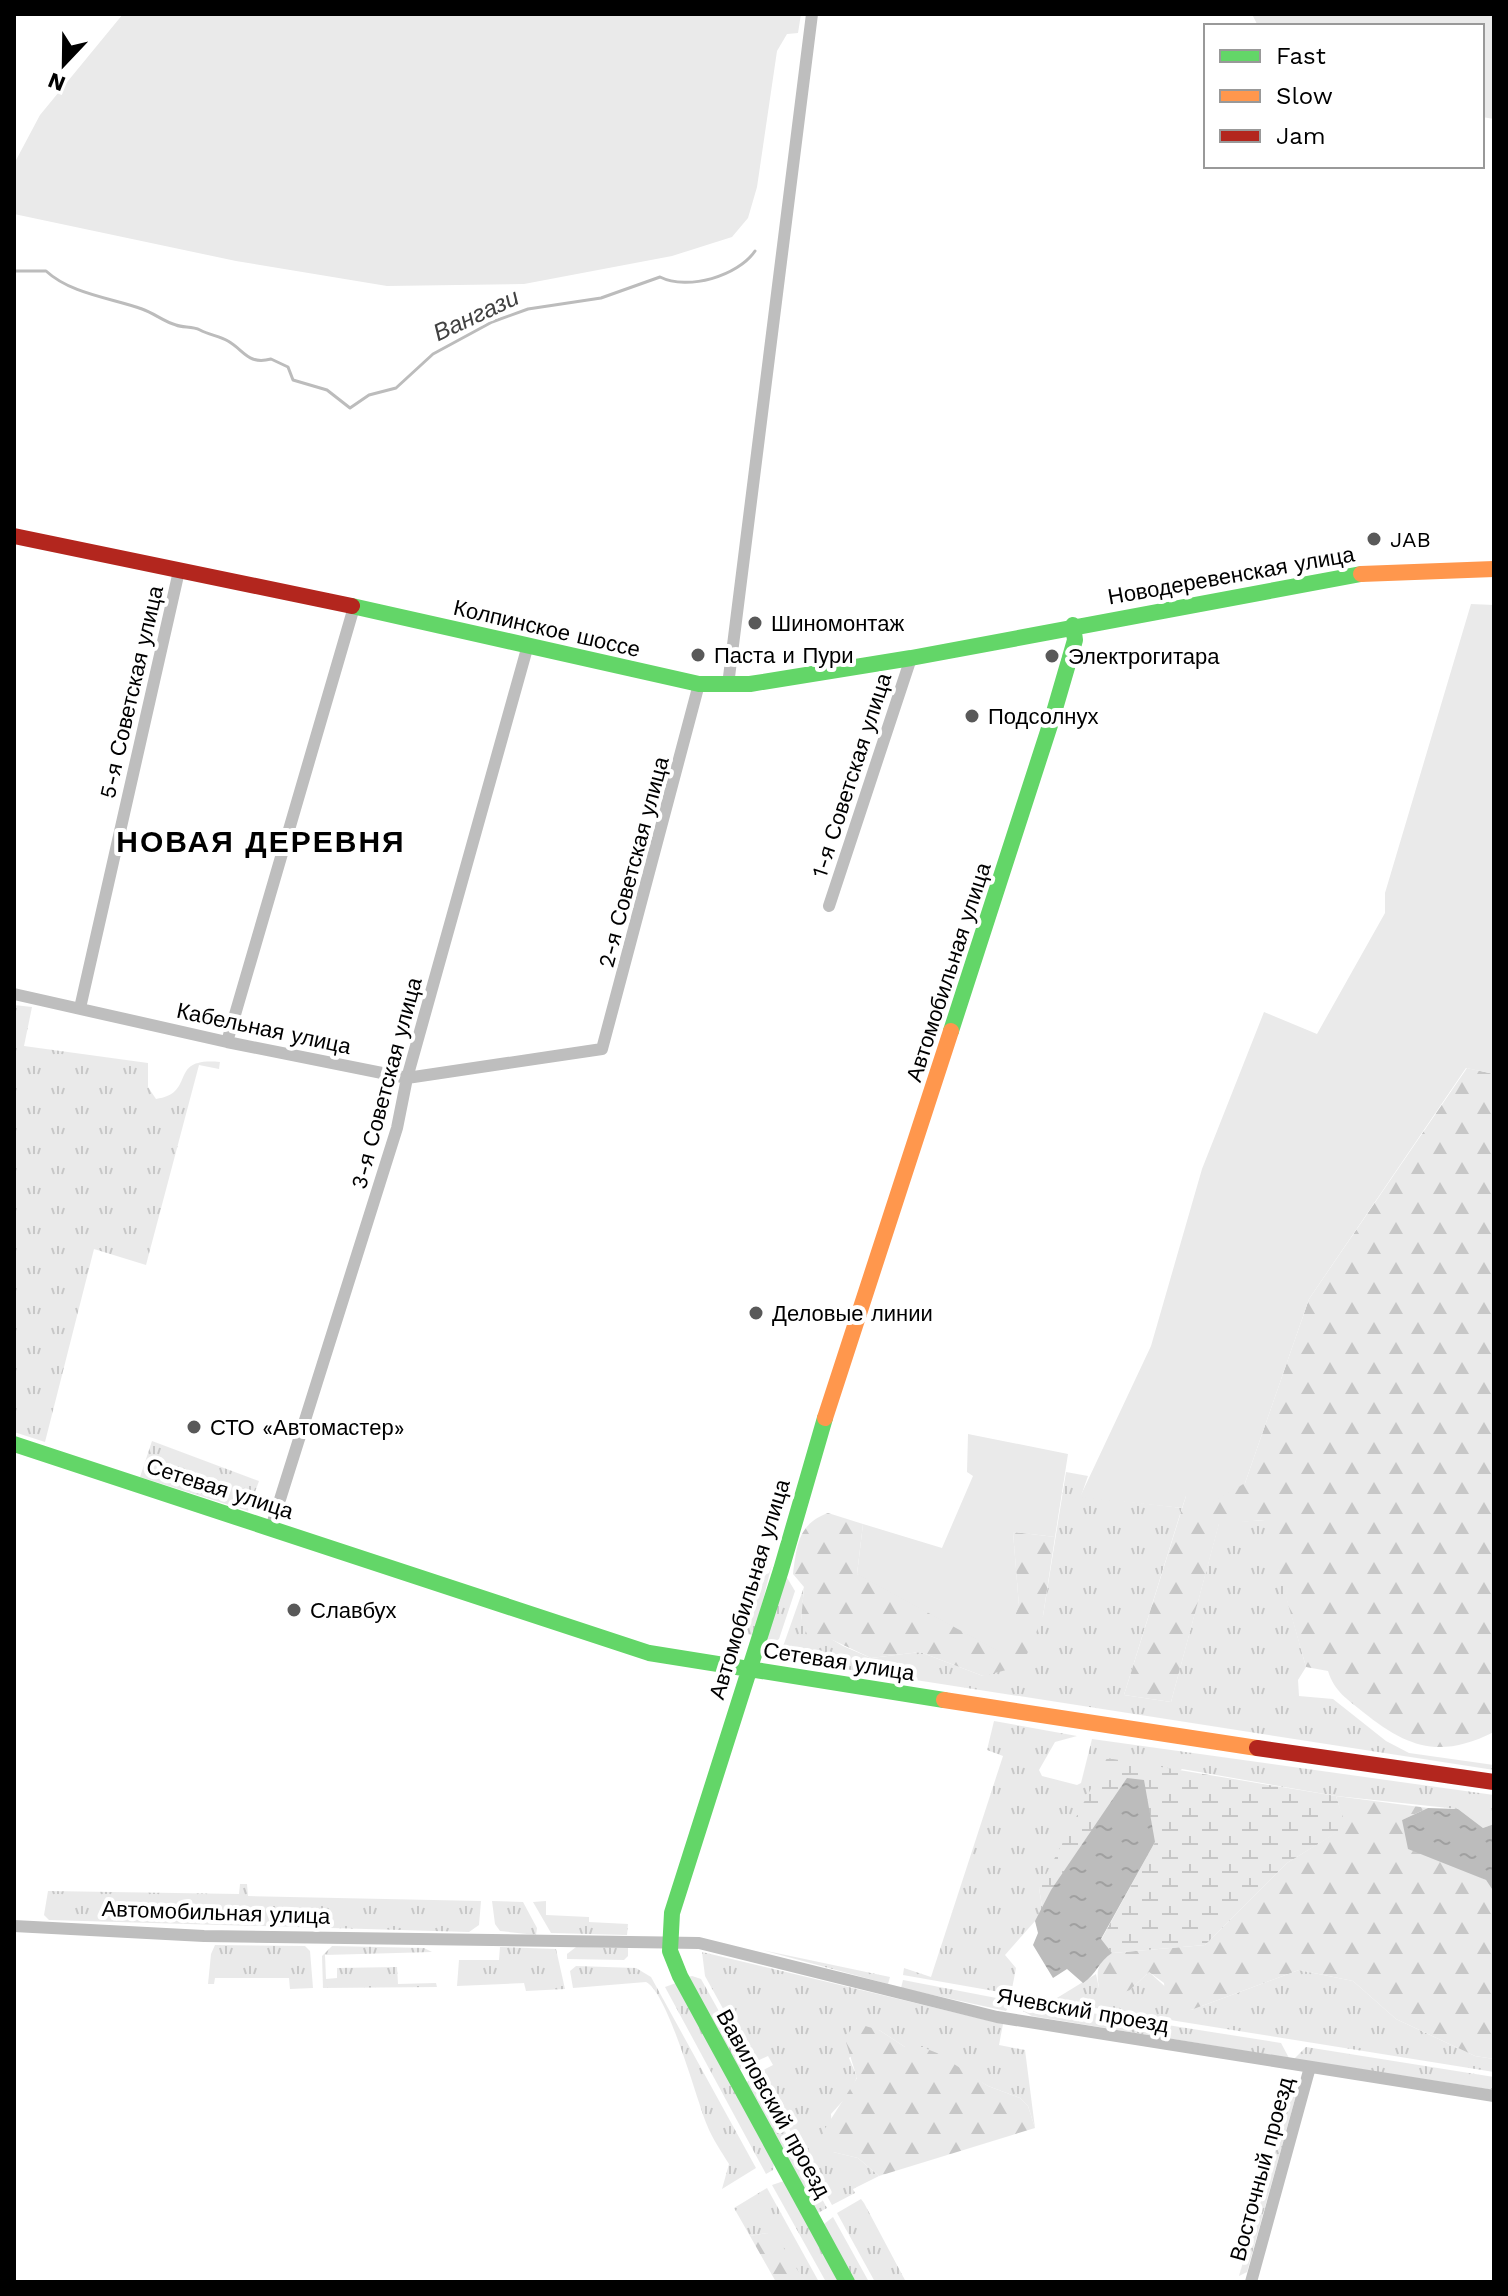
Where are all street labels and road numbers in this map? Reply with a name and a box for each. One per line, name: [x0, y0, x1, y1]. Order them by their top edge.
street label: Новодеревенская улица: [1106, 541, 1357, 610]
street label: 5-я Советская улица: [95, 583, 168, 801]
street label: Колпинское шоссе: [451, 595, 643, 662]
street label: 1-я Советская улица: [807, 669, 897, 880]
street label: 2-я Советская улица: [593, 753, 674, 970]
street label: Автомобильная улица: [901, 859, 996, 1085]
street label: 3-я Советская улица: [346, 974, 427, 1191]
street label: Кабельная улица: [174, 998, 354, 1059]
street label: Сетевая улица: [143, 1453, 297, 1524]
street label: Автомобильная улица: [704, 1475, 795, 1702]
street label: Сетевая улица: [761, 1637, 917, 1686]
street label: Автомобильная улица: [101, 1896, 331, 1929]
street label: Ячевский проезд: [995, 1983, 1171, 2038]
street label: Вавиловский проезд: [711, 2005, 836, 2202]
street label: Восточный проезд: [1225, 2074, 1298, 2264]

